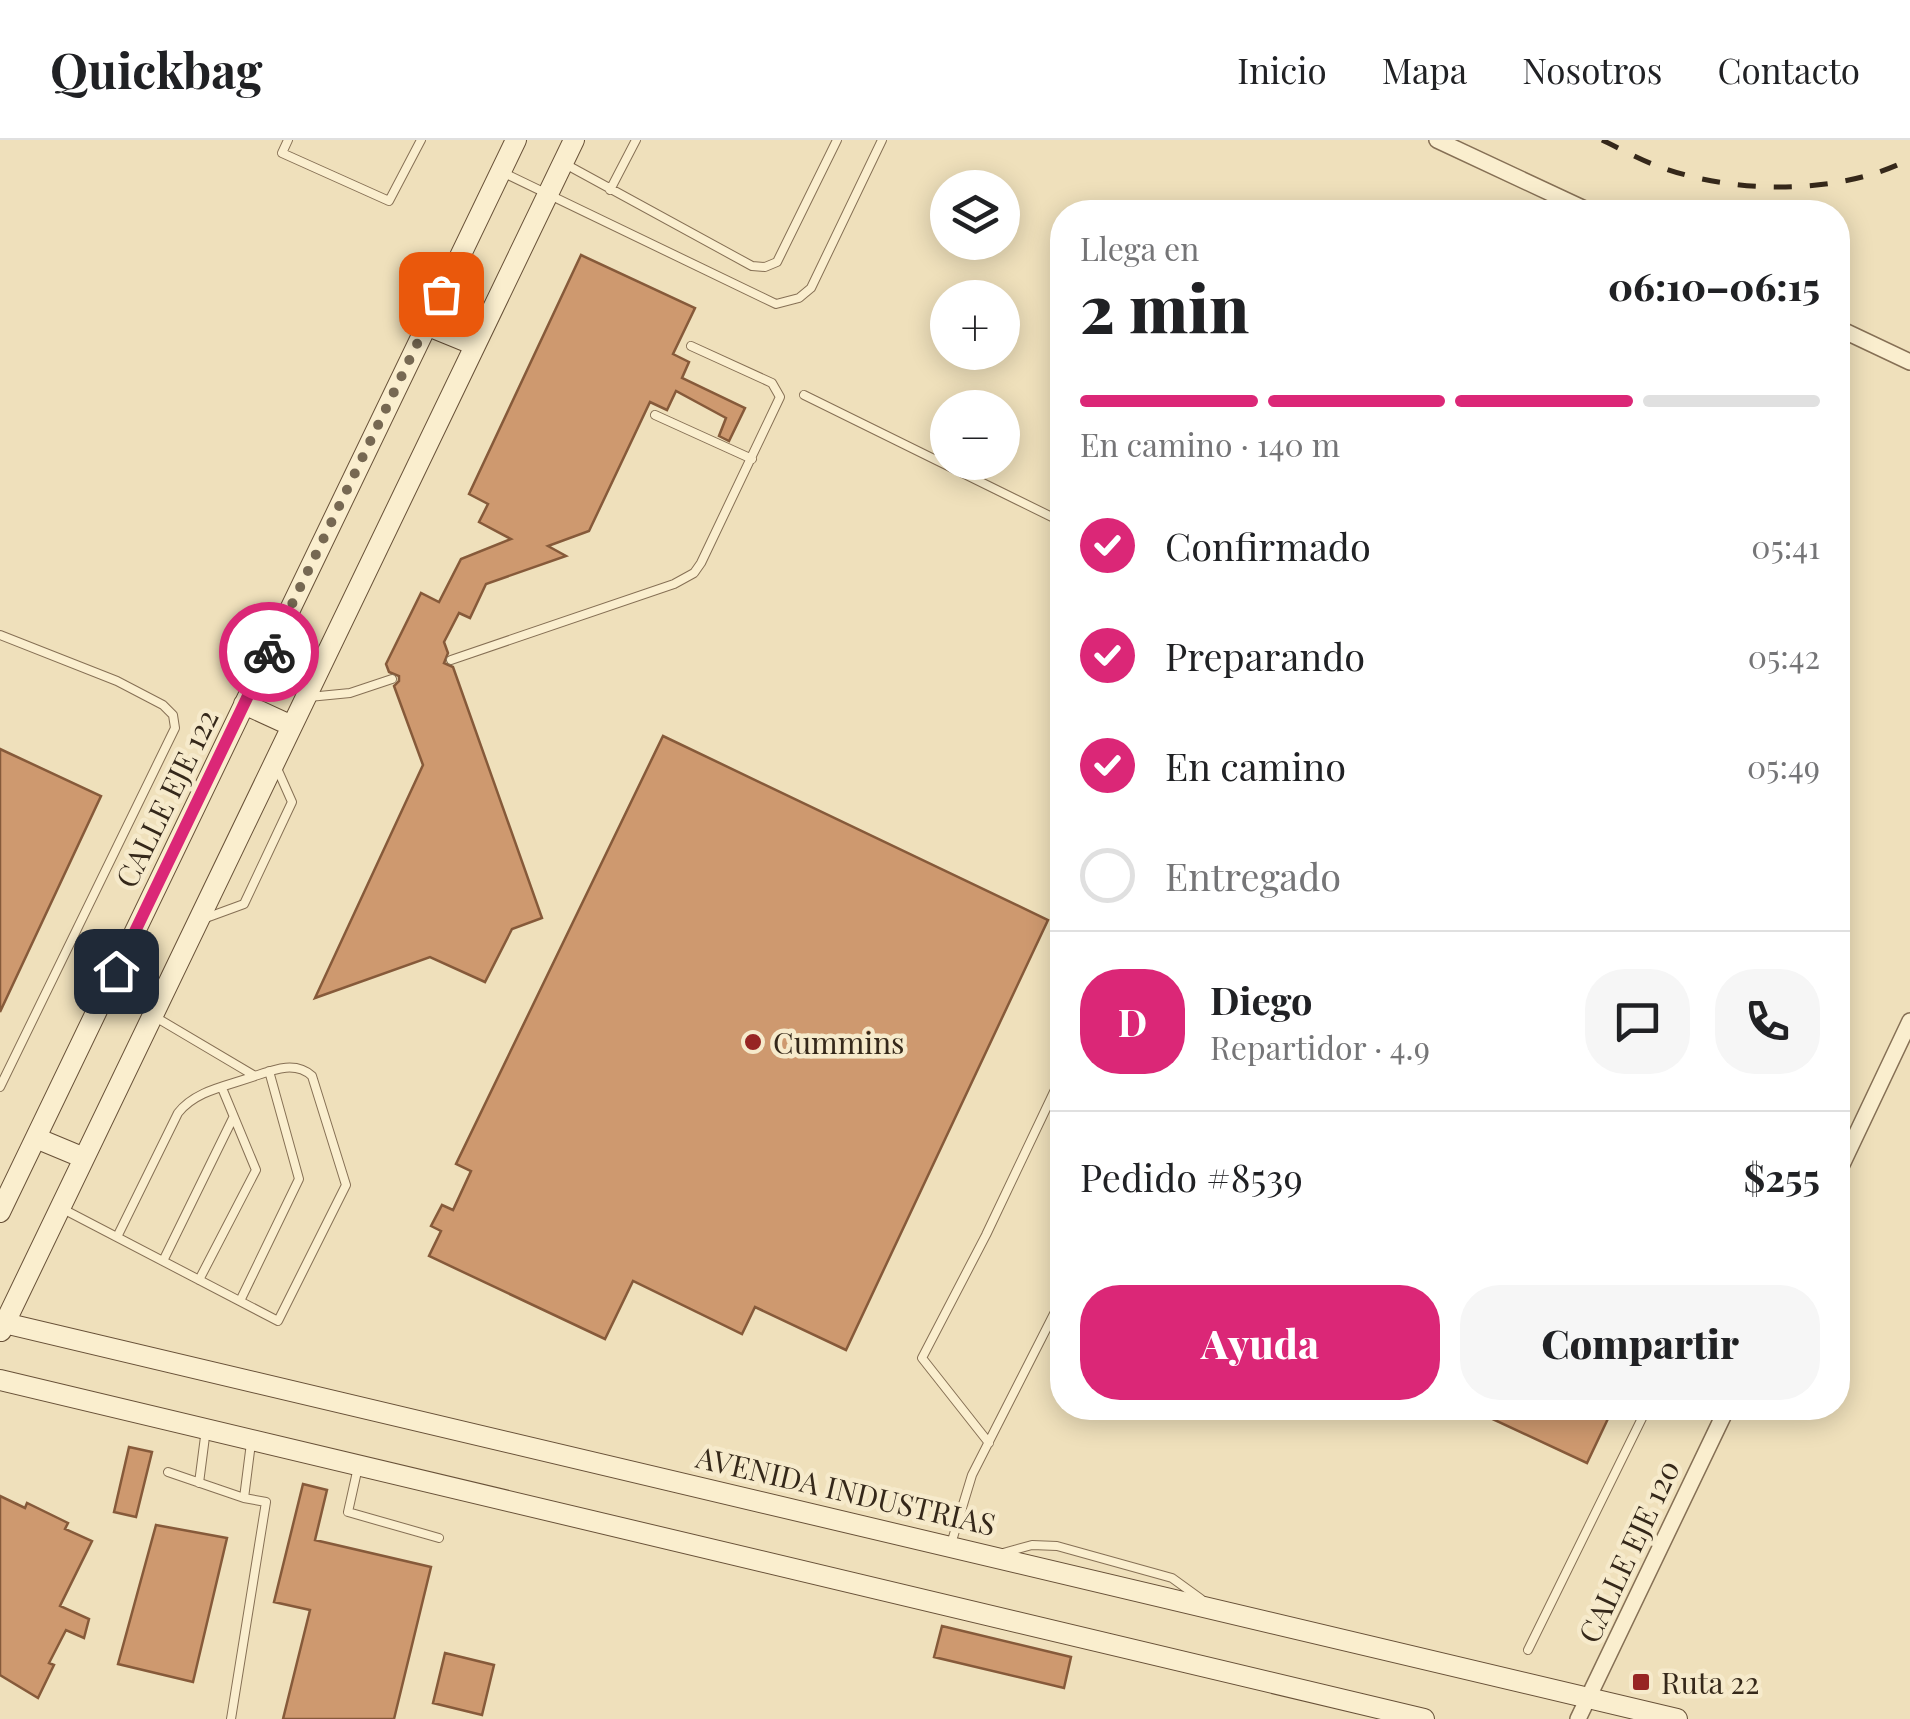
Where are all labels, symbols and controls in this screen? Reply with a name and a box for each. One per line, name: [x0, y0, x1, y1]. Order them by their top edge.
text: Quickbag: [50, 37, 263, 101]
text: Inicio: [1237, 46, 1327, 93]
text: Mapa: [1382, 46, 1467, 93]
text: Nosotros: [1522, 46, 1662, 93]
text: Contacto: [1717, 46, 1860, 93]
map controls: [930, 170, 1020, 480]
button: layers: [930, 170, 1020, 260]
text: Llega en: [1080, 226, 1199, 269]
pin: [399, 252, 484, 337]
text: 06:10–06:15: [1608, 260, 1820, 311]
text: 2 min: [1080, 263, 1249, 349]
icon: bag: [414, 267, 469, 322]
button: +: [930, 280, 1020, 370]
button: −: [930, 390, 1020, 480]
text: En camino · 140 m: [1080, 422, 1340, 465]
icon: check: [1080, 518, 1135, 573]
text: Confirmado: [1165, 520, 1371, 571]
text: 05:41: [1751, 524, 1820, 567]
courier: [219, 602, 319, 702]
icon: bike: [242, 625, 297, 680]
icon: check: [1080, 628, 1135, 683]
text: Preparando: [1165, 630, 1365, 681]
text: 05:42: [1748, 634, 1820, 677]
street label: CALLE EJE 122: [106, 702, 226, 894]
icon: check: [1080, 738, 1135, 793]
text: En camino: [1165, 740, 1346, 791]
text: 05:49: [1747, 744, 1820, 787]
text: Entregado: [1165, 850, 1341, 901]
pin: [74, 929, 159, 1014]
icon: home: [89, 944, 144, 999]
button: chat: [1585, 969, 1690, 1074]
button: phone: [1715, 969, 1820, 1074]
text: Diego: [1210, 974, 1313, 1025]
text: D: [1118, 996, 1147, 1047]
place label: Cummins: [773, 1022, 904, 1062]
text: Repartidor · 4.9: [1210, 1025, 1430, 1068]
marker: Cummins: [742, 1031, 764, 1053]
text: Pedido #8539: [1080, 1151, 1303, 1202]
text: $255: [1743, 1151, 1820, 1202]
button: Ayuda: [1080, 1285, 1440, 1400]
button: Compartir: [1460, 1285, 1820, 1400]
street label: AVENIDA INDUSTRIAS: [691, 1436, 1000, 1544]
street label: CALLE EJE 120: [1568, 1453, 1688, 1649]
place label: Ruta 22: [1661, 1662, 1759, 1702]
marker: Ruta 22: [1630, 1671, 1652, 1693]

